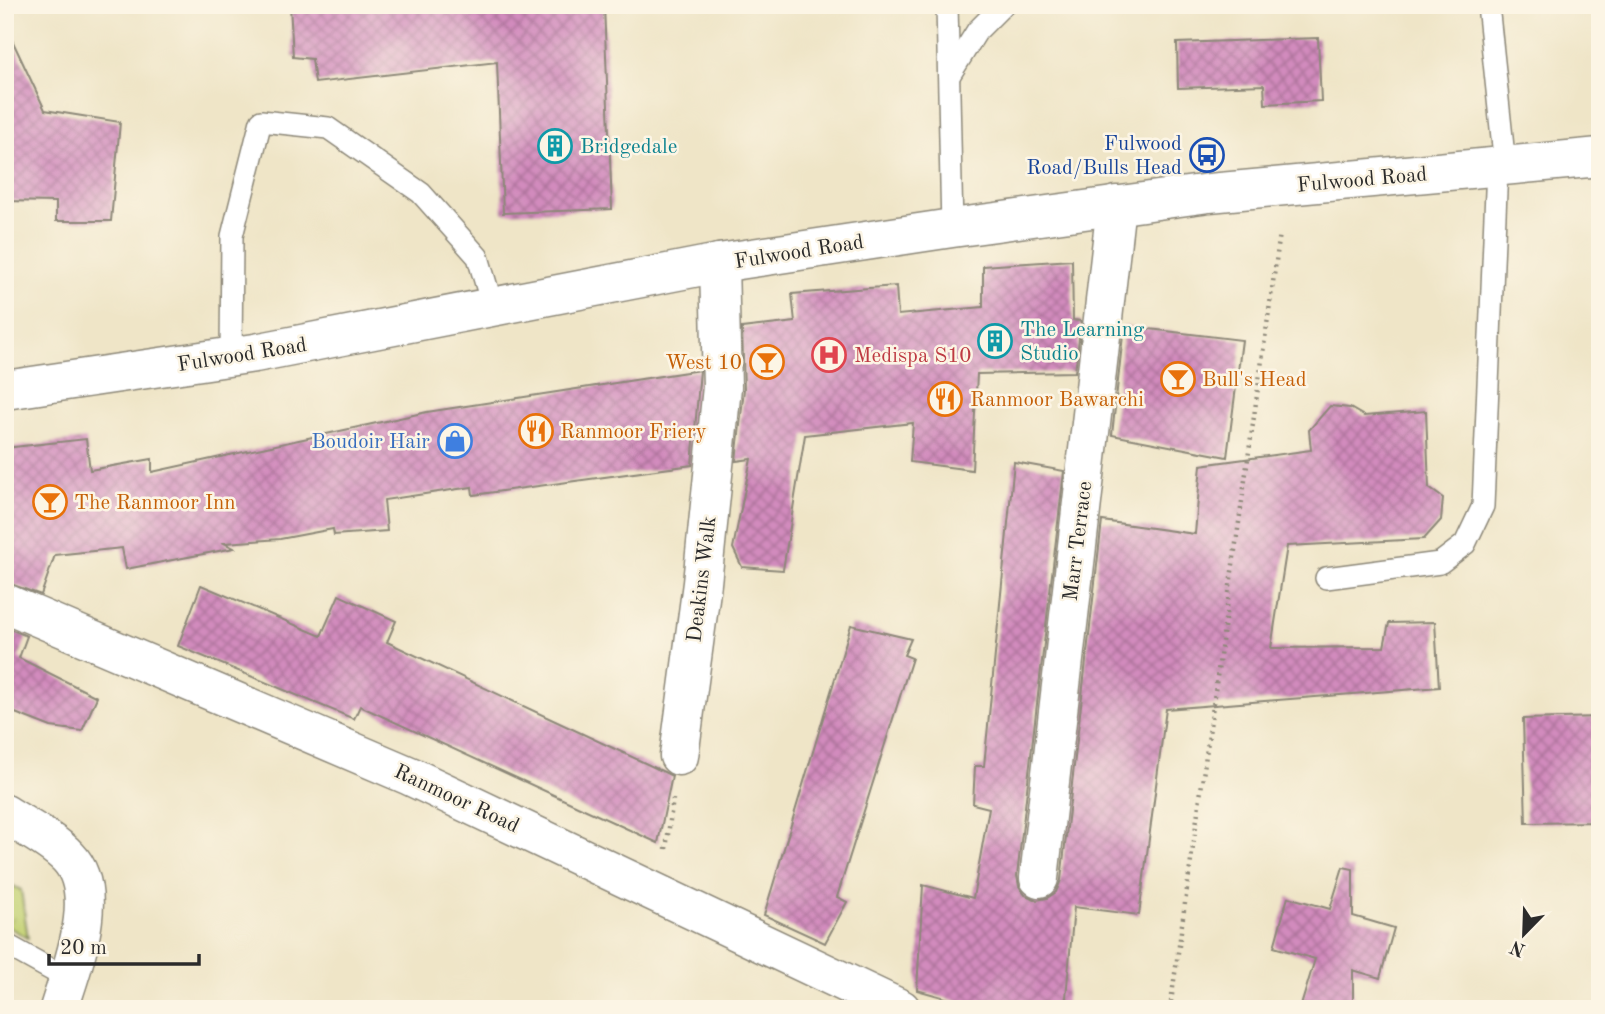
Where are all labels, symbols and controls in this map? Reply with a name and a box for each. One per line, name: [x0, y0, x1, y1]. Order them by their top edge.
building icon: Bridgedale: [536, 127, 574, 165]
place label: Fulwood Road/Bulls Head: [1026, 134, 1182, 179]
bus stop icon: Fulwood Road/Bulls Head: [1188, 136, 1226, 174]
place label: Bridgedale: [580, 137, 677, 158]
street label: Fulwood Road: [1296, 164, 1428, 197]
street label: Fulwood Road: [733, 232, 866, 273]
place label: The Learning Studio: [1020, 320, 1145, 365]
building icon: The Learning Studio: [976, 322, 1014, 360]
street label: Fulwood Road: [176, 335, 309, 376]
hospital icon: Medispa S10: [810, 336, 848, 374]
bar icon: West 10: [748, 343, 786, 381]
place label: Medispa S10: [854, 346, 972, 367]
place label: West 10: [665, 353, 742, 374]
bar icon: Bull's Head: [1159, 360, 1197, 398]
place label: Bull's Head: [1202, 370, 1307, 391]
restaurant icon: Ranmoor Bawarchi: [926, 380, 964, 418]
place label: Ranmoor Bawarchi: [970, 390, 1144, 411]
restaurant icon: Ranmoor Friery: [517, 412, 555, 450]
shop icon: Boudoir Hair: [436, 422, 474, 460]
place label: Ranmoor Friery: [560, 422, 707, 443]
place label: Boudoir Hair: [311, 432, 430, 453]
street label: Marr Terrace: [1061, 480, 1096, 602]
bar icon: The Ranmoor Inn: [31, 483, 69, 521]
place label: The Ranmoor Inn: [74, 493, 236, 514]
street label: Deakins Walk: [684, 515, 721, 644]
street label: Ranmoor Road: [391, 761, 522, 838]
north arrow: [1490, 898, 1560, 968]
scale bar: [49, 923, 200, 967]
text: N: [1508, 936, 1529, 959]
text: 20 m: [60, 938, 107, 959]

